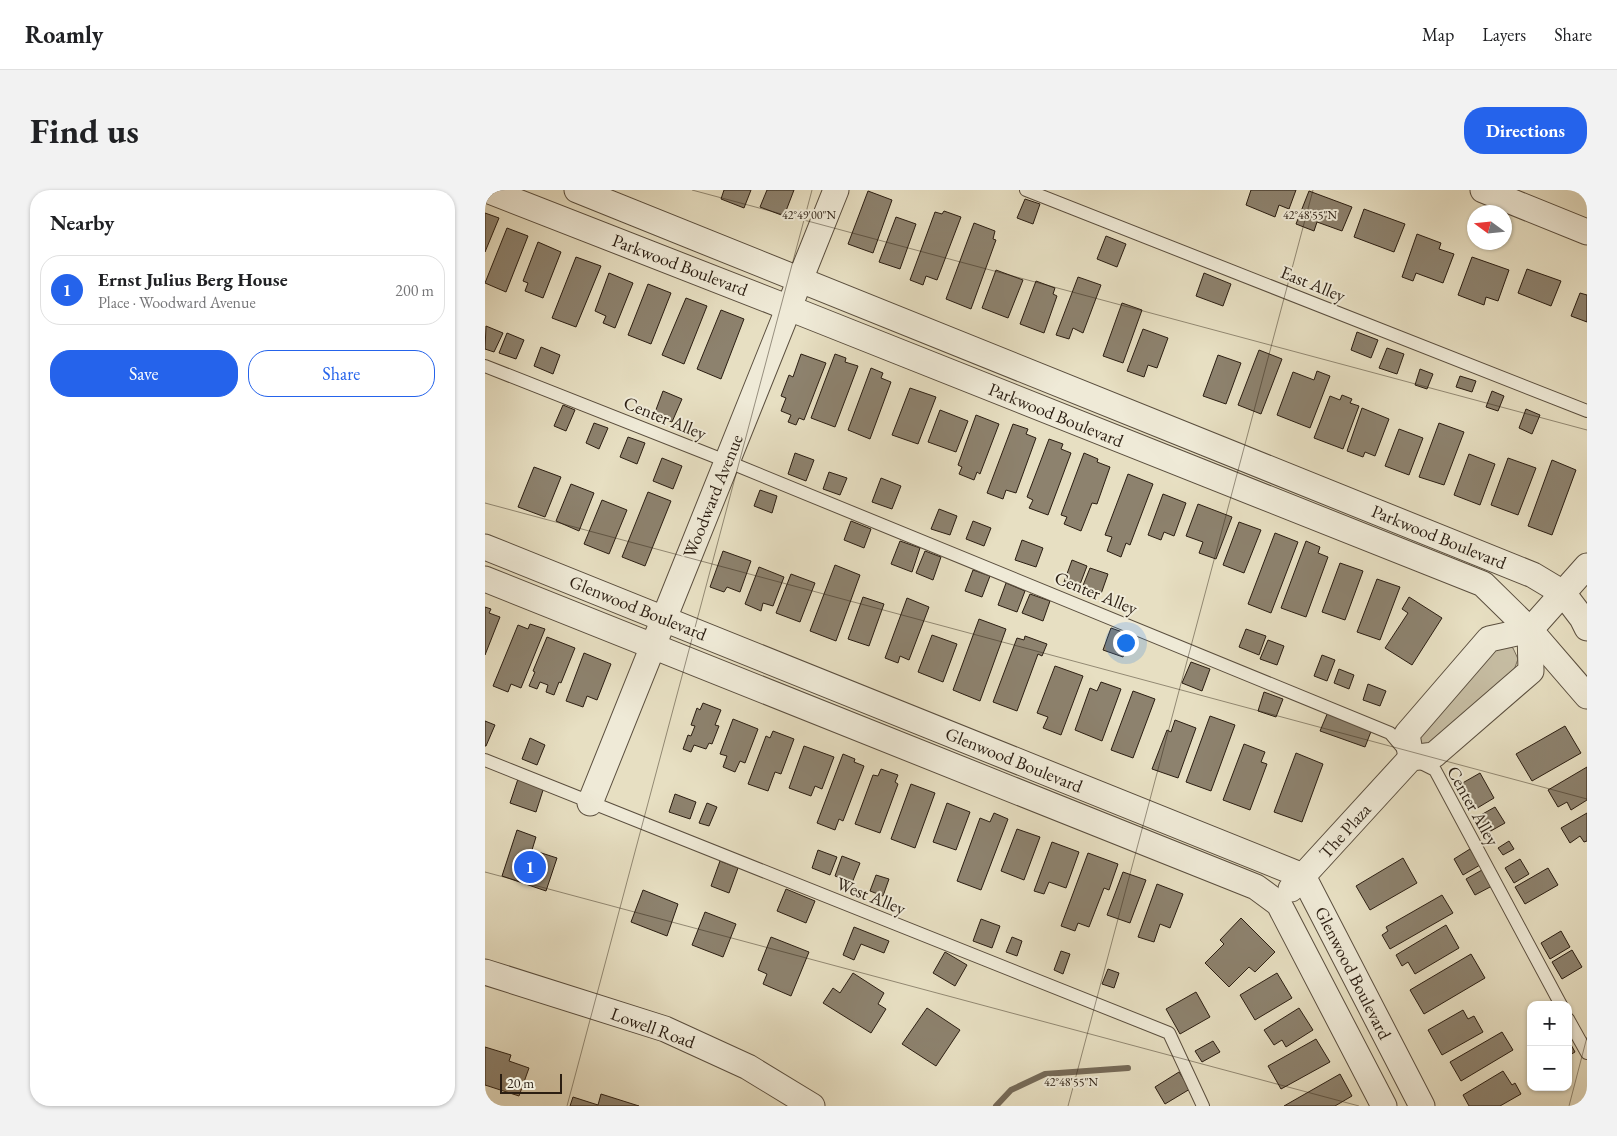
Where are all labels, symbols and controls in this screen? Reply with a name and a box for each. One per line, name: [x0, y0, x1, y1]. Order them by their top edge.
text: Roamly: [25, 19, 103, 50]
text: Map: [1422, 23, 1454, 46]
text: Layers: [1482, 23, 1526, 46]
text: Share: [1554, 23, 1592, 46]
button: Directions: [1464, 107, 1587, 154]
text: Find us: [30, 108, 139, 153]
north arrow: [1467, 205, 1512, 250]
text: 42°49'00"N: [782, 207, 836, 223]
text: 42°48'55"N: [1283, 207, 1337, 223]
text: Nearby: [50, 209, 114, 236]
street label: Parkwood Boulevard: [609, 228, 752, 301]
street label: East Alley: [1277, 260, 1349, 307]
text: Ernst Julius Berg House: [98, 267, 288, 292]
text: 1: [63, 280, 71, 301]
text: 200 m: [395, 280, 434, 301]
text: Place · Woodward Avenue: [98, 292, 256, 313]
button: Save: [50, 350, 238, 397]
button: Share: [248, 350, 435, 397]
street label: Parkwood Boulevard: [985, 377, 1128, 452]
street label: Center Alley: [620, 390, 710, 445]
street label: Woodward Avenue: [677, 431, 748, 561]
street label: Parkwood Boulevard: [1368, 499, 1511, 574]
street label: Center Alley: [1051, 565, 1141, 620]
street label: Glenwood Boulevard: [566, 569, 711, 646]
your location: [1113, 630, 1139, 656]
street label: Glenwood Boulevard: [942, 721, 1087, 798]
street label: Center Alley: [1442, 762, 1505, 850]
street label: The Plaza: [1314, 797, 1376, 863]
pin: 1: [514, 848, 546, 886]
street label: West Alley: [833, 871, 909, 920]
street label: Glenwood Boulevard: [1310, 902, 1397, 1044]
map controls: [1527, 1001, 1572, 1091]
button: +: [1527, 1001, 1572, 1046]
street label: Lowell Road: [608, 1002, 699, 1054]
button: −: [1527, 1046, 1572, 1091]
scale bar: [500, 1071, 563, 1094]
text: 20 m: [507, 1074, 534, 1092]
text: 42°48'55"N: [1044, 1074, 1098, 1090]

